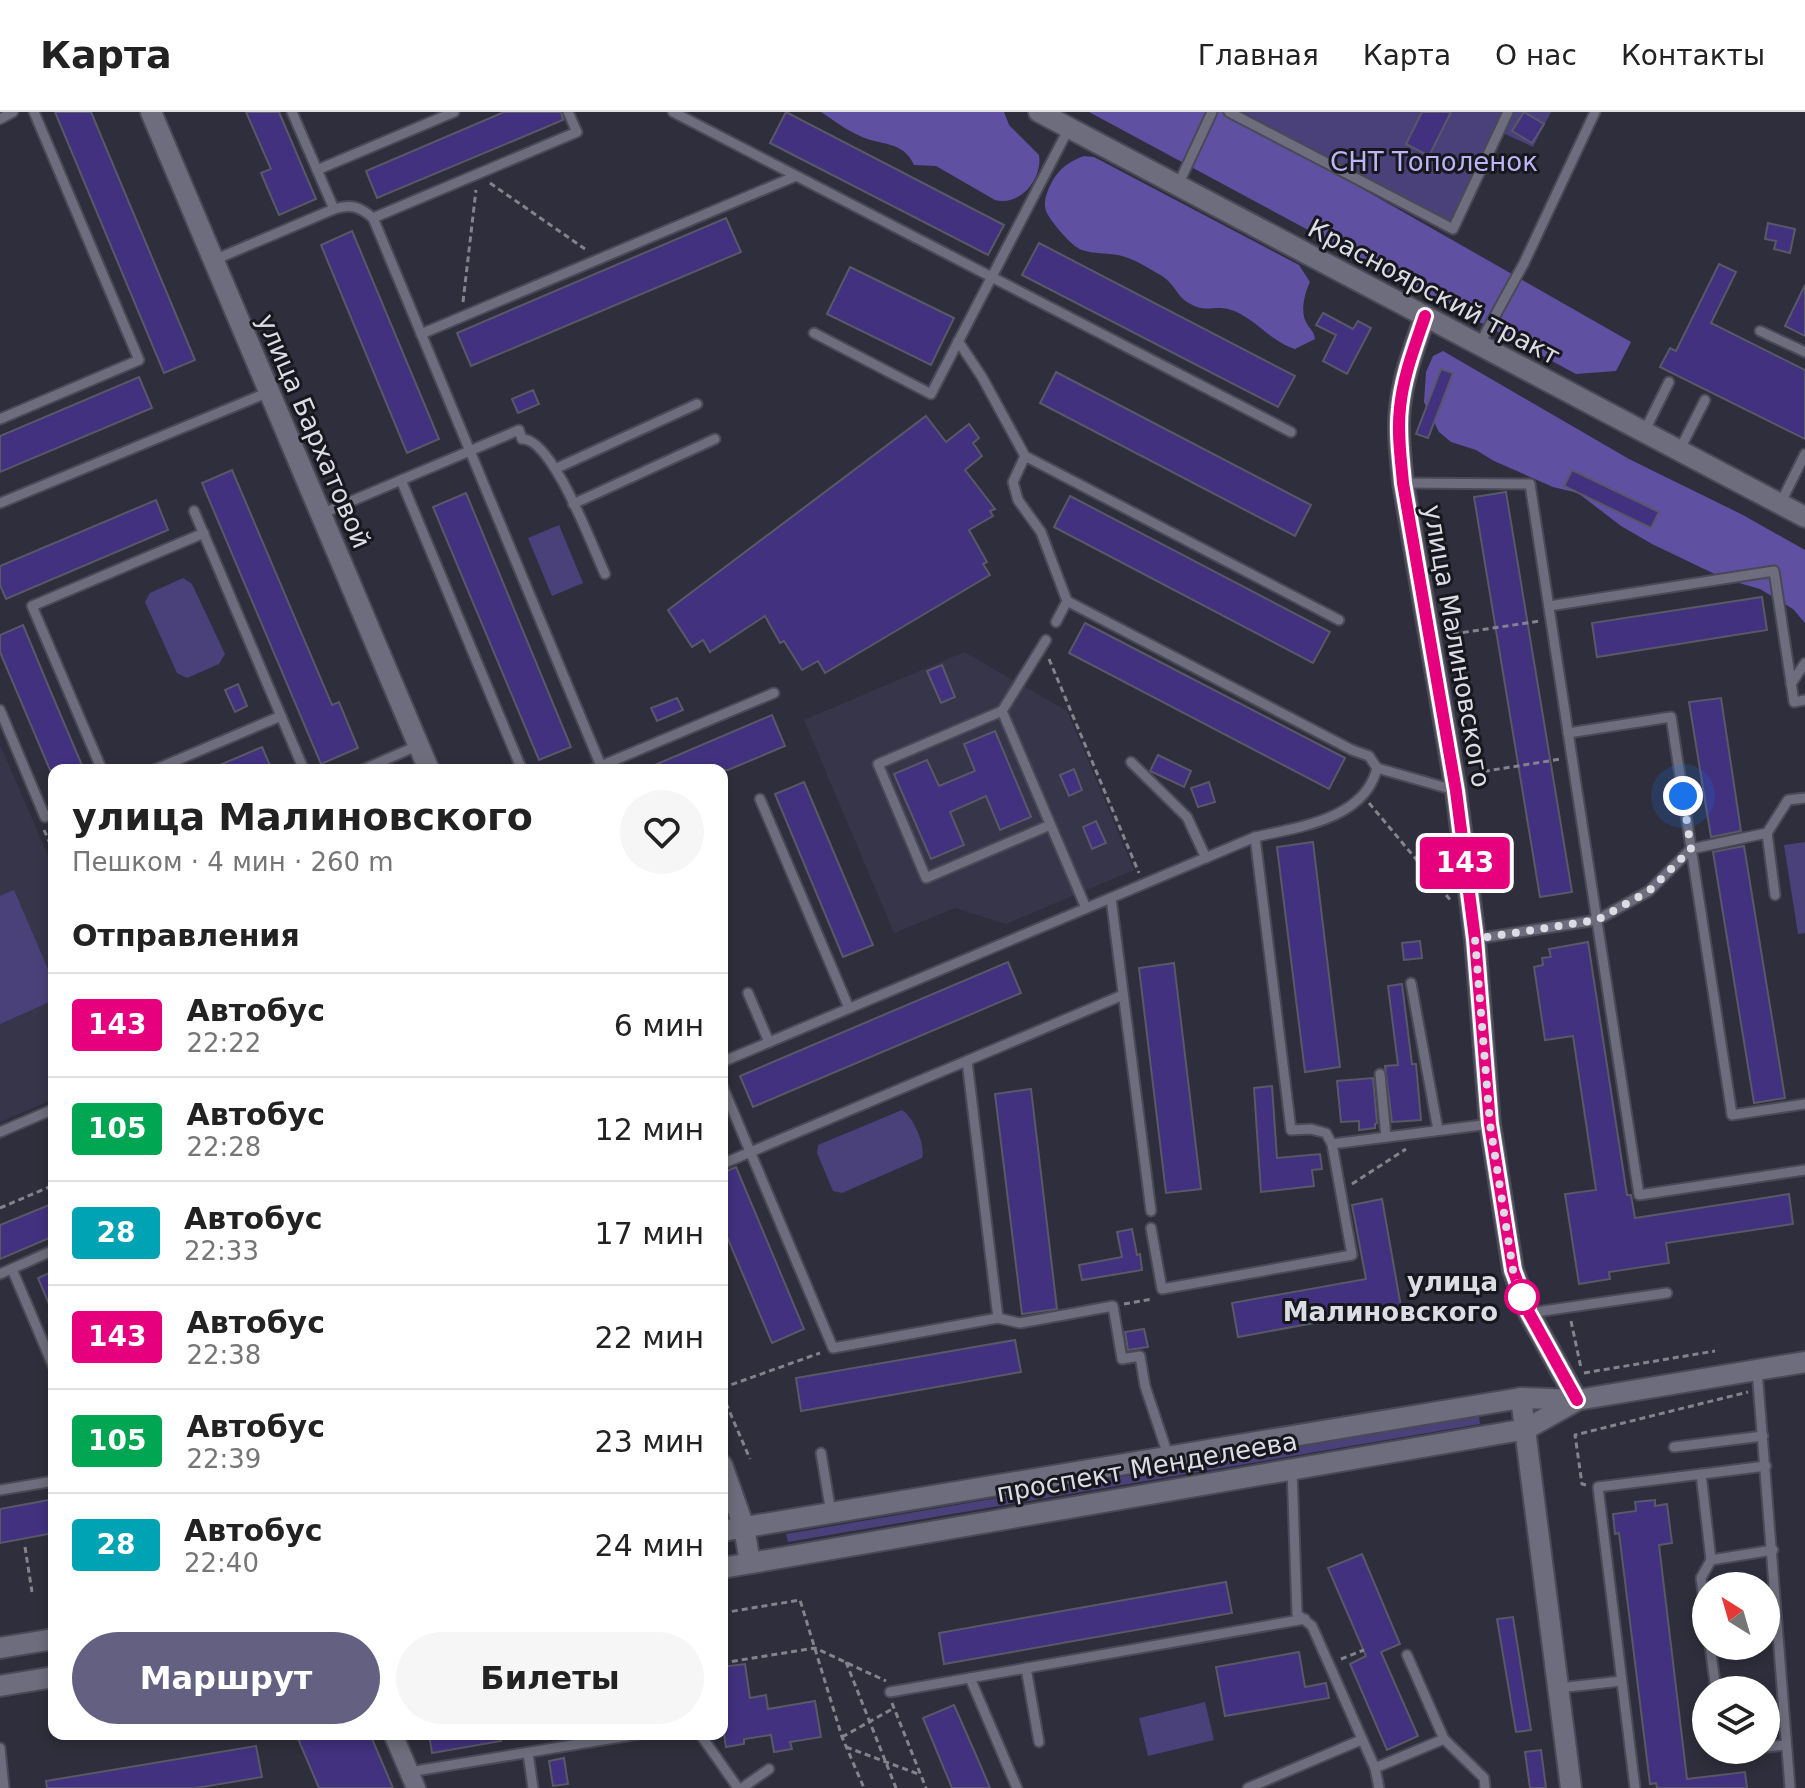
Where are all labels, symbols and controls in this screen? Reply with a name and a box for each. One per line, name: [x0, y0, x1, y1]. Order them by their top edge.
text: Карта: [40, 33, 172, 77]
text: Главная: [1198, 39, 1319, 72]
text: Карта: [1363, 39, 1451, 72]
text: О нас: [1495, 39, 1577, 72]
text: Контакты: [1621, 39, 1765, 72]
park label: СНТ Тополенок: [1330, 147, 1538, 177]
street label: Красноярский тракт: [1303, 213, 1565, 371]
street label: улица Бархатовой: [251, 309, 377, 553]
street label: улица Малиновского: [1417, 502, 1497, 790]
your location: [1663, 776, 1703, 816]
button: heart: [620, 790, 704, 874]
text: улица Малиновского: [72, 795, 533, 839]
line badge: 143: [1419, 837, 1511, 889]
text: 143: [1436, 846, 1494, 879]
text: Пешком · 4 мин · 260 m: [72, 847, 394, 877]
text: Отправления: [72, 918, 300, 953]
text: Автобус: [186, 993, 325, 1028]
text: 143: [88, 1008, 146, 1041]
text: 6 мин: [614, 1008, 704, 1043]
text: 22:22: [186, 1028, 261, 1058]
text: Автобус: [186, 1097, 325, 1132]
text: 105: [88, 1112, 146, 1145]
text: 12 мин: [595, 1112, 704, 1147]
text: 22:28: [186, 1132, 261, 1162]
text: Автобус: [184, 1201, 323, 1236]
text: 28: [97, 1216, 135, 1249]
text: 17 мин: [595, 1216, 704, 1251]
text: 22:33: [184, 1236, 259, 1266]
place label: улица Малиновского: [1283, 1267, 1498, 1327]
marker: улица Малиновского: [1505, 1280, 1539, 1314]
text: Автобус: [186, 1305, 325, 1340]
text: 143: [88, 1320, 146, 1353]
text: 22 мин: [595, 1320, 704, 1355]
text: 22:38: [186, 1340, 261, 1370]
text: Автобус: [186, 1409, 325, 1444]
text: 105: [88, 1424, 146, 1457]
text: 23 мин: [595, 1424, 704, 1459]
street label: проспект Менделеева: [994, 1426, 1300, 1508]
text: 22:39: [186, 1444, 261, 1474]
text: Автобус: [184, 1513, 323, 1548]
text: 28: [97, 1528, 135, 1561]
text: 24 мин: [595, 1528, 704, 1563]
text: 22:40: [184, 1548, 259, 1578]
north arrow: [1692, 1572, 1780, 1660]
map controls: [1692, 1572, 1780, 1764]
button: Маршрут: [72, 1632, 380, 1724]
button: Билеты: [396, 1632, 704, 1724]
button: layers: [1692, 1676, 1780, 1764]

